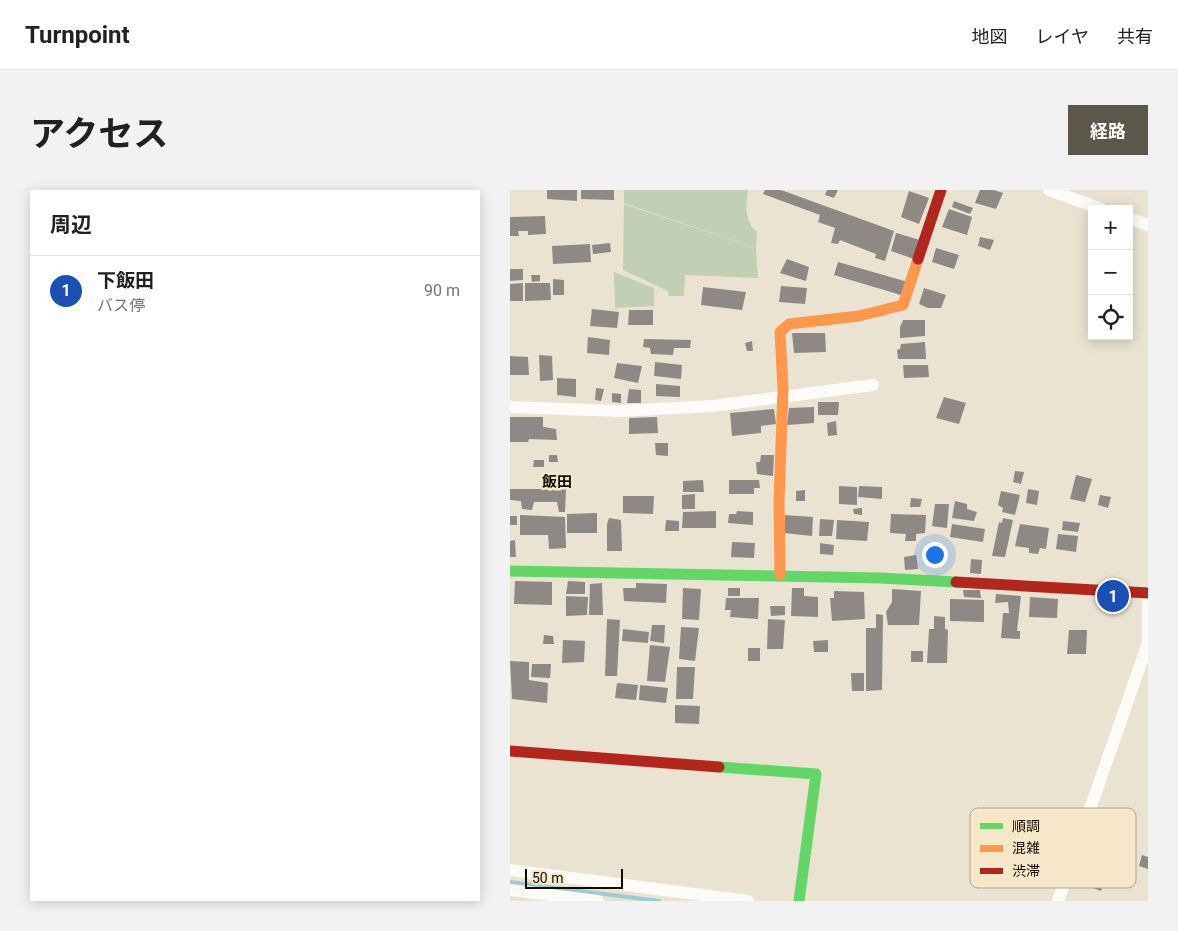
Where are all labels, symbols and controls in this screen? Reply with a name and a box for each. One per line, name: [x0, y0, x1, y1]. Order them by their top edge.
text: Turnpoint: [25, 21, 130, 49]
text: 地図: [972, 26, 1008, 47]
text: レイヤ: [1036, 26, 1089, 47]
text: 共有: [1117, 26, 1153, 47]
button: 経路: [1068, 105, 1148, 155]
text: アクセス: [30, 114, 168, 155]
map controls: [1088, 205, 1133, 340]
button: +: [1088, 205, 1133, 250]
text: 周辺: [50, 213, 92, 237]
button: −: [1088, 250, 1133, 295]
text: 下飯田: [97, 269, 154, 292]
text: 1: [61, 281, 71, 300]
text: 90 m: [424, 281, 460, 300]
button: locate: [1088, 295, 1133, 340]
text: バス停: [97, 296, 145, 315]
district label: 飯田: [542, 473, 572, 491]
your location: [922, 542, 948, 568]
pin: 1: [1097, 577, 1129, 615]
legend: [970, 808, 1136, 888]
text: 順調: [1012, 818, 1040, 834]
text: 混雑: [1012, 840, 1040, 856]
text: 渋滞: [1012, 863, 1040, 879]
scale bar: [525, 866, 622, 889]
text: 50 m: [532, 870, 564, 886]

